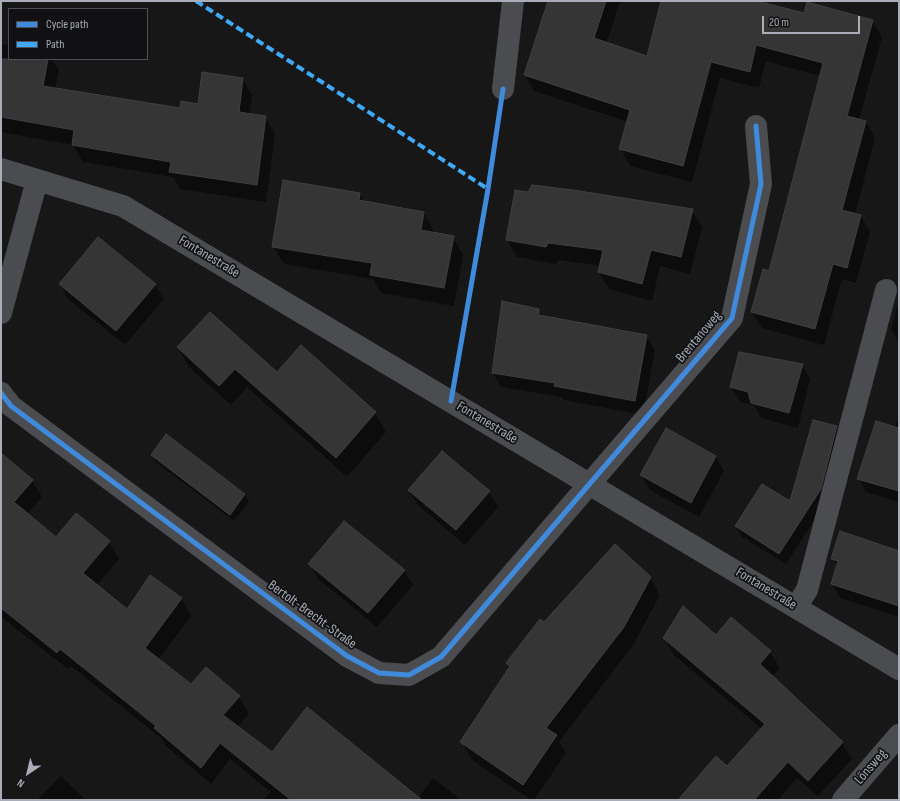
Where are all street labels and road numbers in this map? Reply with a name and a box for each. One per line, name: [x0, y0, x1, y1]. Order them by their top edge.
street label: Fontanestraße: [175, 232, 243, 282]
street label: Brentanoweg: [673, 308, 725, 366]
street label: Fontanestraße: [453, 398, 521, 448]
street label: Fontanestraße: [732, 564, 800, 614]
street label: Bertolt-Brecht-Straße: [264, 577, 360, 653]
street label: Lönsweg: [851, 746, 891, 788]

